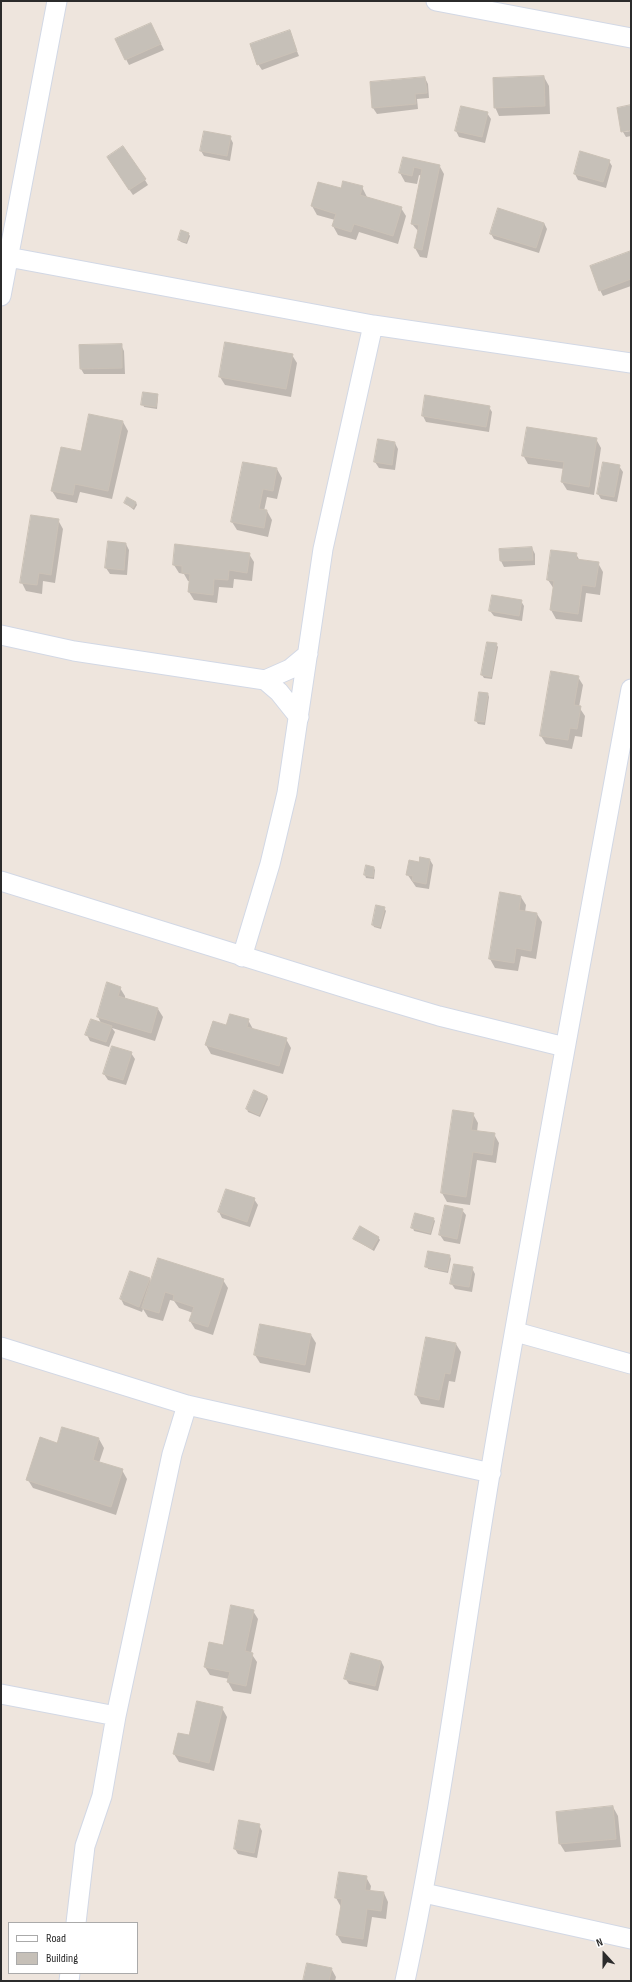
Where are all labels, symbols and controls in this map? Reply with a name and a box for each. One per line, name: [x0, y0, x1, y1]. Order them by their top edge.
legend: [8, 1922, 138, 1974]
text: Road: [46, 1931, 66, 1946]
north arrow: [584, 1934, 624, 1974]
text: N: [594, 1935, 605, 1949]
text: Building: [46, 1951, 78, 1966]

